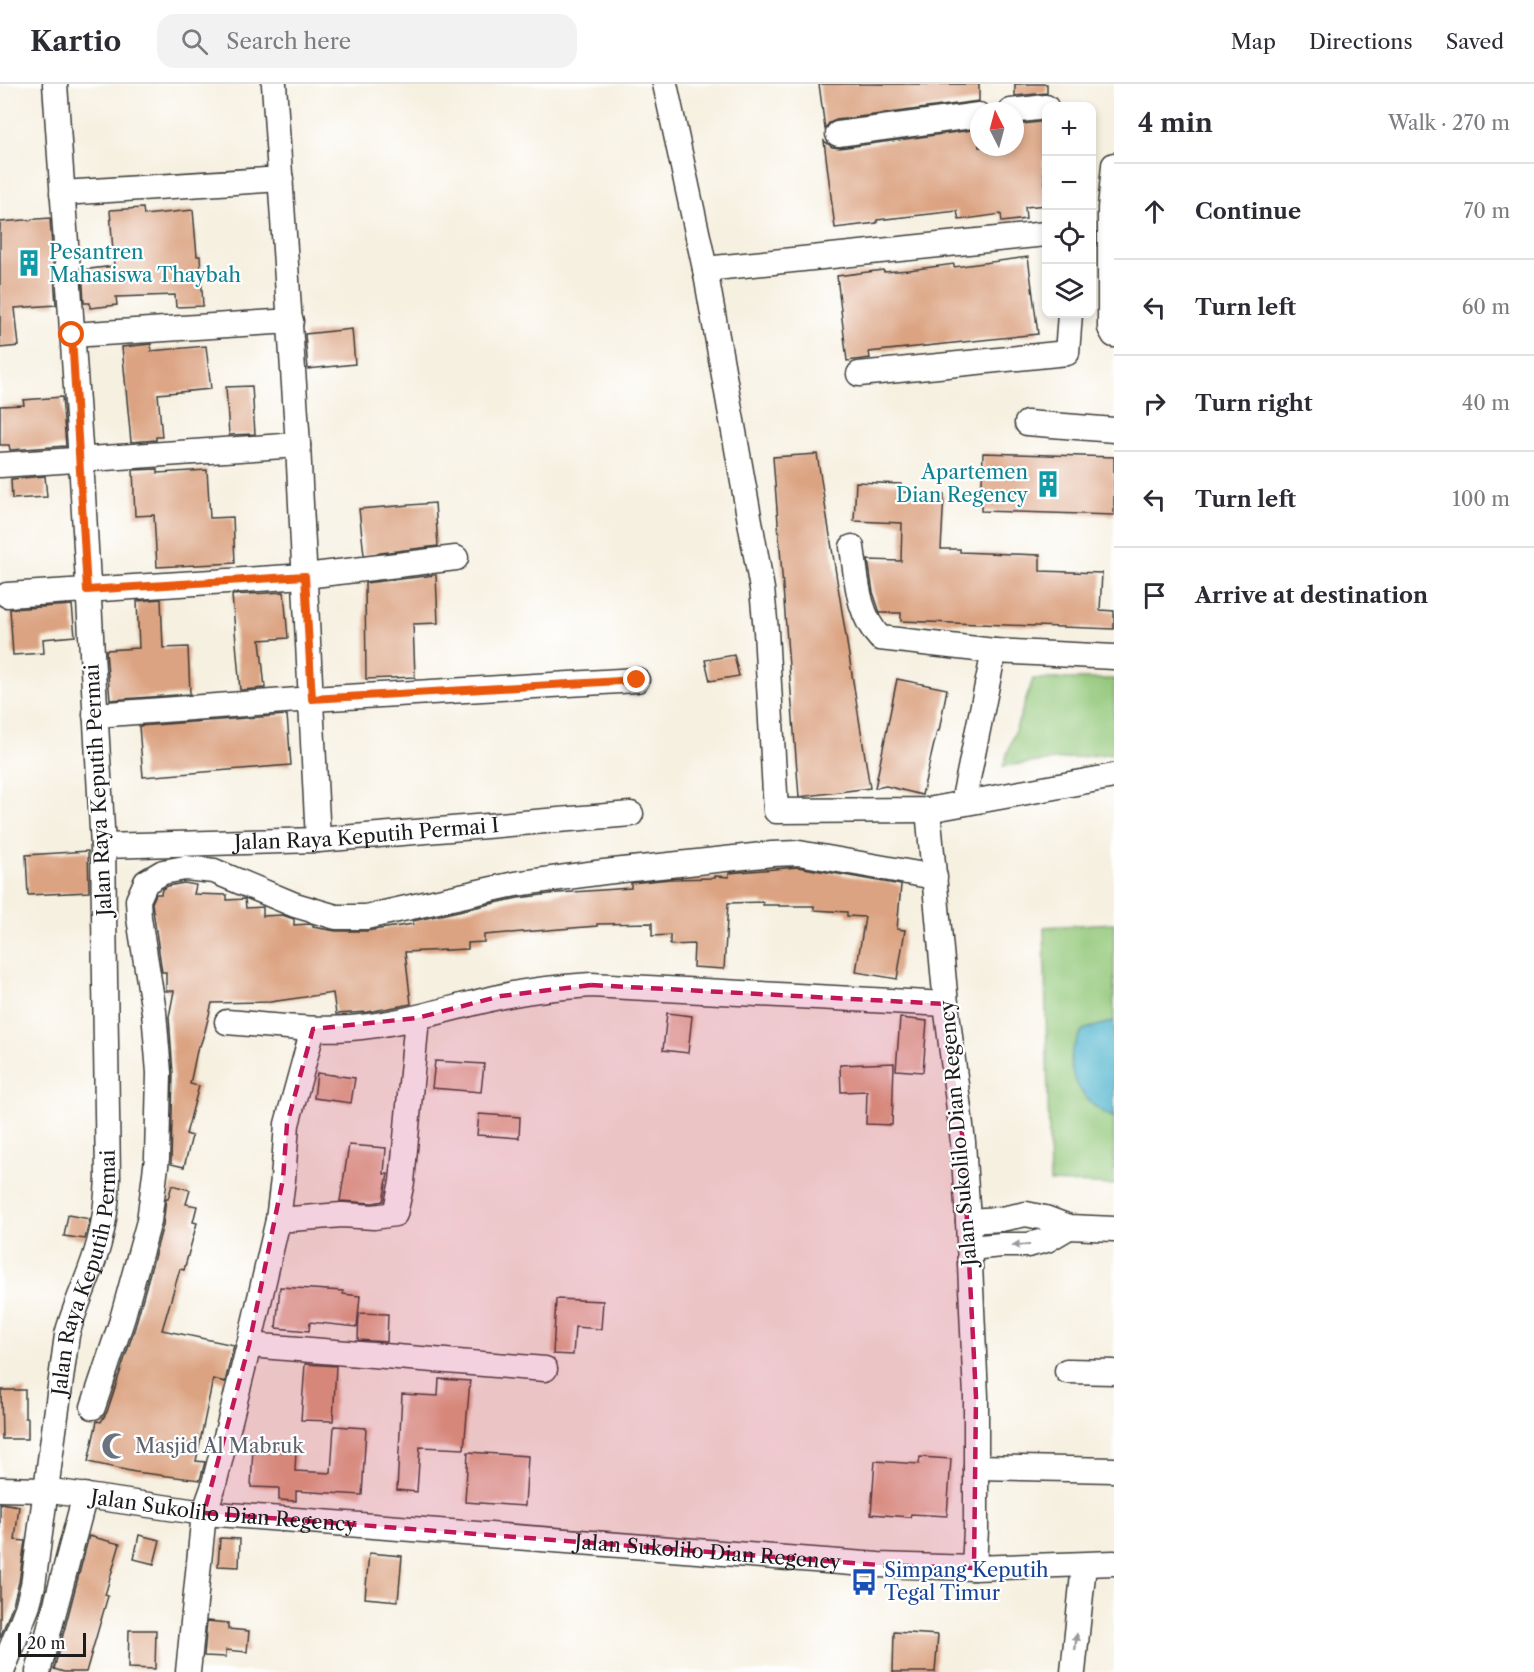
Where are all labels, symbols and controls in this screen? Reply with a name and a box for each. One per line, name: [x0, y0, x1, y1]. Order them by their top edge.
search box: [157, 14, 577, 68]
text: Kartio: [30, 24, 121, 58]
icon: search: [178, 25, 211, 58]
text: Search here: [226, 28, 351, 55]
text: Map: [1231, 29, 1276, 54]
text: Directions: [1309, 29, 1413, 54]
text: Saved: [1446, 29, 1504, 54]
north arrow: [970, 102, 1024, 156]
map controls: [1042, 102, 1096, 318]
button: +: [1042, 102, 1096, 156]
text: 4 min: [1138, 107, 1213, 139]
text: Walk · 270 m: [1388, 111, 1510, 135]
button: −: [1042, 156, 1096, 210]
icon: ahead: [1138, 195, 1171, 228]
text: Continue: [1195, 198, 1301, 225]
text: 70 m: [1464, 199, 1510, 223]
button: locate: [1042, 210, 1096, 264]
place label: Pesantren Mahasiswa Thaybah: [49, 240, 241, 287]
building icon: Pesantren Mahasiswa Thaybah: [14, 248, 44, 278]
button: layers: [1042, 264, 1096, 318]
icon: left: [1138, 291, 1171, 324]
text: Turn left: [1195, 294, 1296, 321]
text: 60 m: [1462, 295, 1510, 319]
route start: [58, 321, 84, 347]
icon: right: [1138, 387, 1171, 420]
text: Turn right: [1195, 390, 1313, 417]
text: 40 m: [1462, 391, 1510, 415]
place label: Apartemen Dian Regency: [896, 460, 1029, 507]
building icon: Apartemen Dian Regency: [1033, 469, 1063, 499]
icon: left: [1138, 483, 1171, 516]
text: Turn left: [1195, 486, 1296, 513]
text: 100 m: [1452, 487, 1510, 511]
icon: arrive: [1138, 579, 1171, 612]
text: Arrive at destination: [1195, 582, 1428, 609]
street label: Jalan Raya Keputih Permai: [79, 664, 117, 919]
route end: [623, 666, 649, 692]
street label: Jalan Raya Keputih Permai I: [231, 813, 500, 854]
street label: Jalan Sukolilo Dian Regency: [934, 998, 982, 1270]
street label: Jalan Raya Keputih Permai: [46, 1150, 120, 1400]
one-way arrow: [1011, 1240, 1030, 1249]
mosque icon: Masjid Al Mabruk: [100, 1431, 130, 1461]
place label: Masjid Al Mabruk: [135, 1434, 305, 1458]
street label: Jalan Sukolilo Dian Regency: [86, 1484, 358, 1537]
street label: Jalan Sukolilo Dian Regency: [571, 1529, 843, 1574]
place label: Simpang Keputih Tegal Timur: [884, 1558, 1049, 1605]
bus stop icon: Simpang Keputih Tegal Timur: [849, 1567, 879, 1597]
scale bar: [18, 1630, 86, 1658]
one-way arrow: [1071, 1632, 1081, 1651]
text: 20 m: [27, 1633, 66, 1653]

